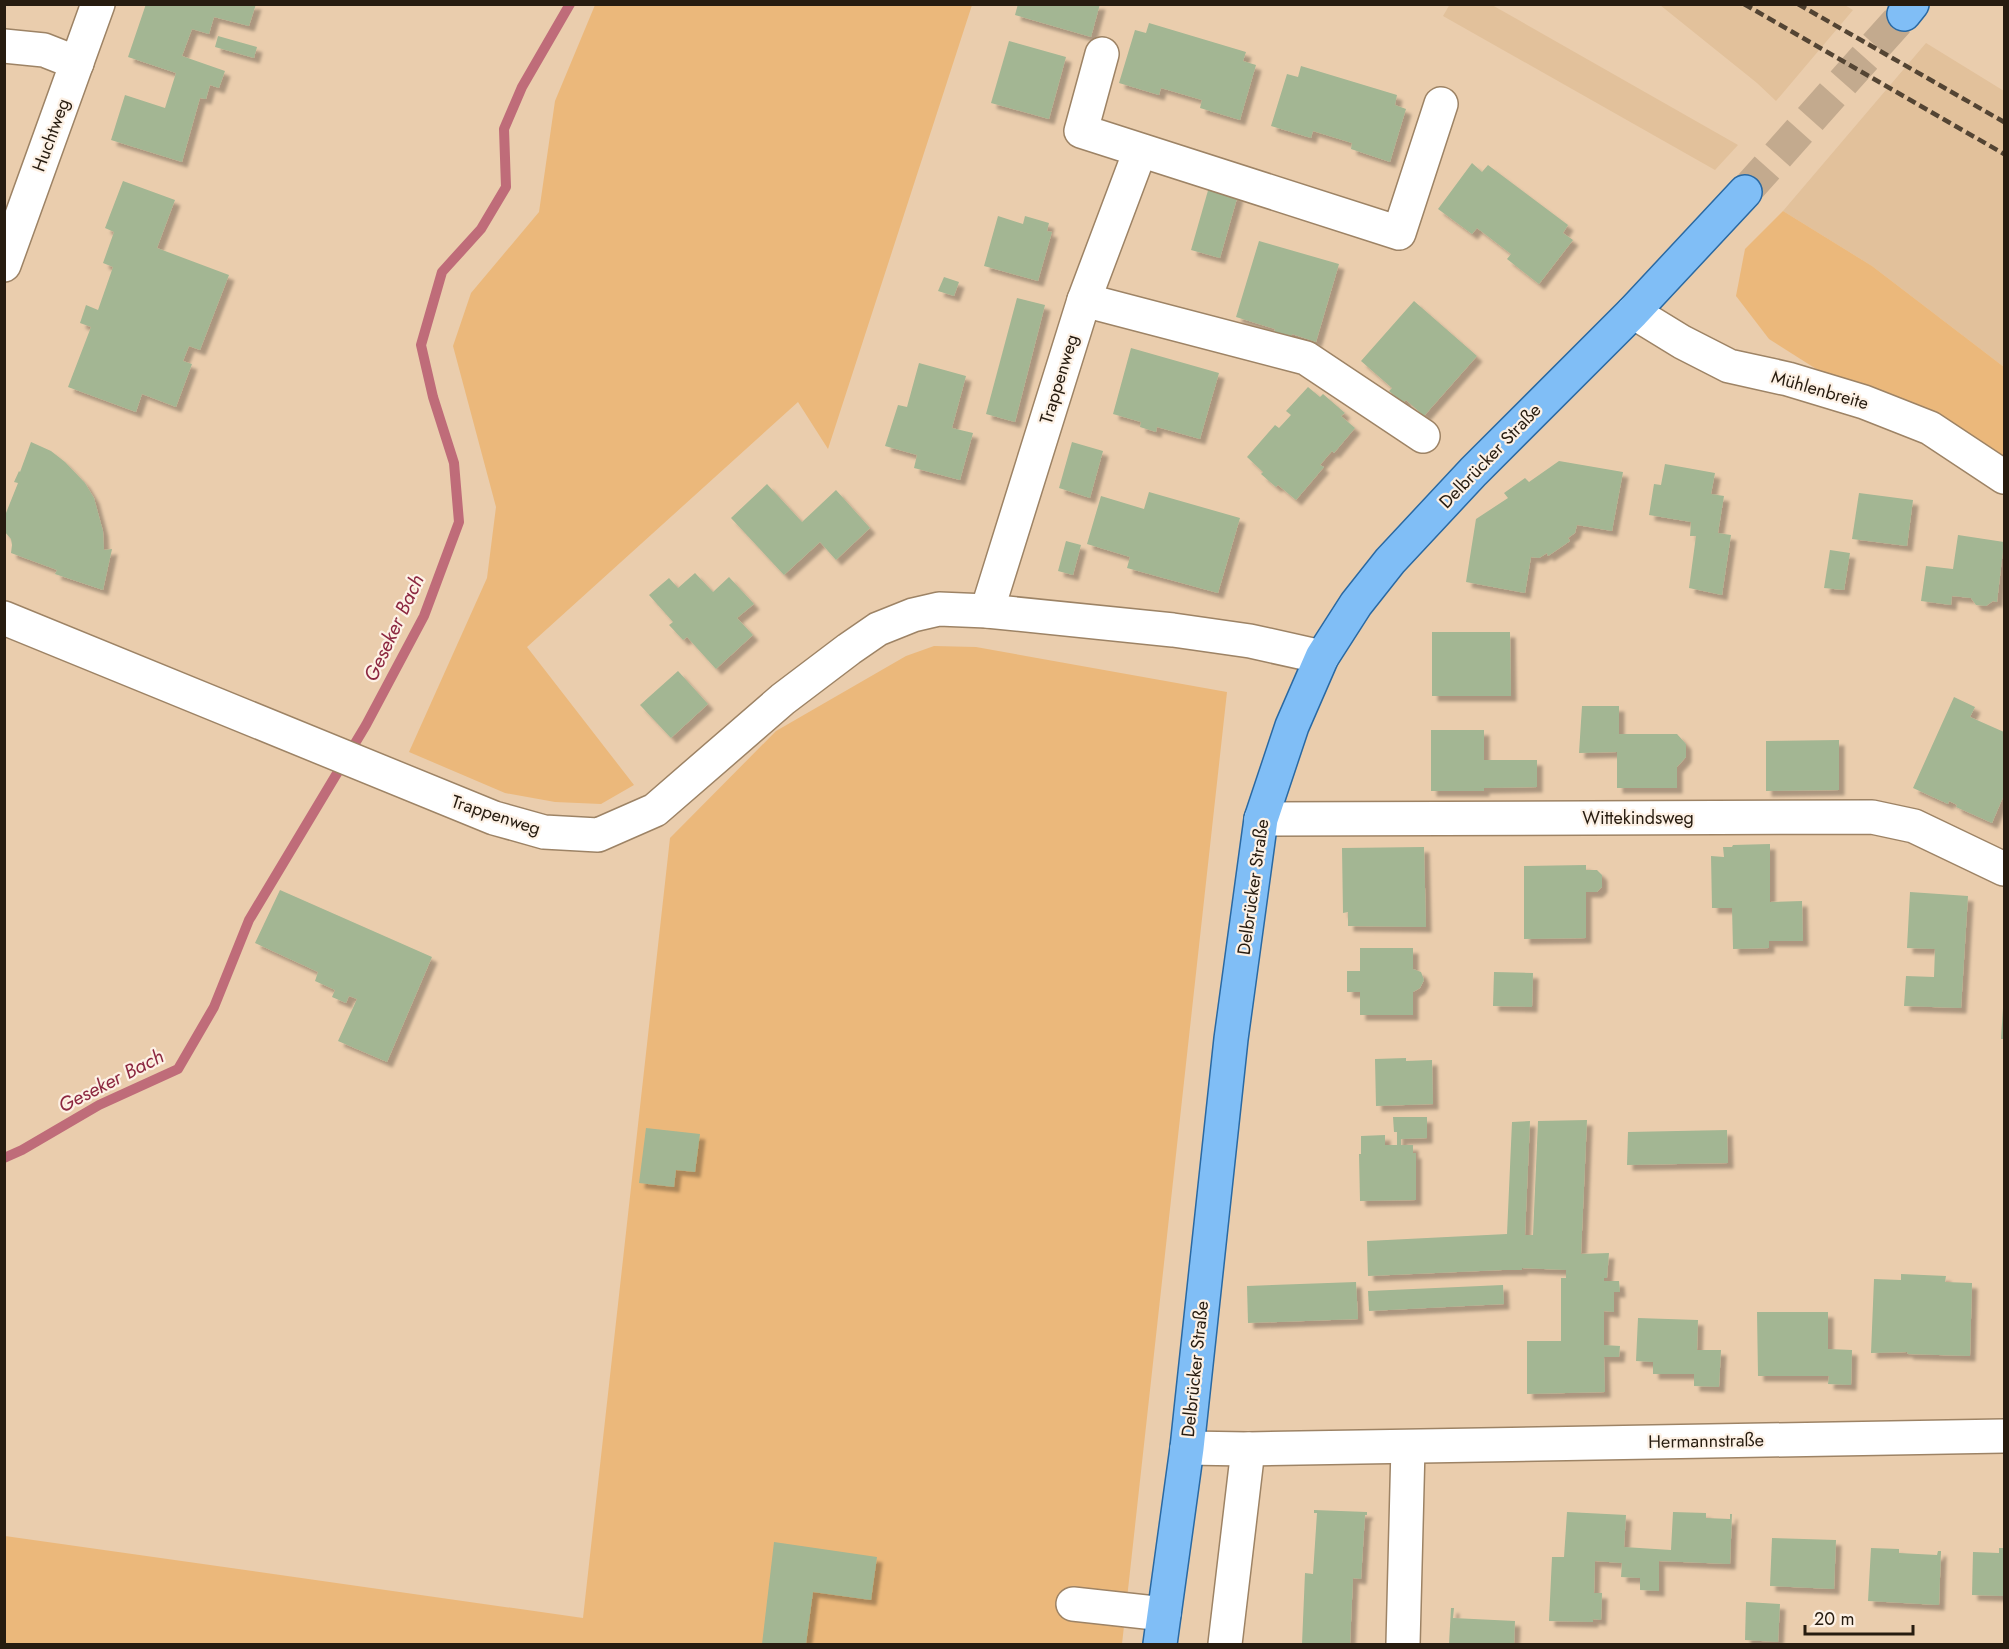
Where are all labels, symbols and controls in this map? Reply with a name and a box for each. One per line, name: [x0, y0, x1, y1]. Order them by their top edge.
street label: Huchtweg: [26, 95, 76, 175]
street label: Trappenweg: [1033, 331, 1085, 427]
street label: Mühlenbreite: [1768, 364, 1872, 416]
street label: Delbrücker Straße: [1433, 398, 1547, 514]
water label: Geseker Bach: [357, 570, 431, 686]
street label: Trappenweg: [448, 788, 544, 842]
street label: Wittekindsweg: [1582, 805, 1694, 831]
street label: Delbrücker Straße: [1231, 817, 1275, 957]
water label: Geseker Bach: [53, 1042, 169, 1120]
street label: Delbrücker Straße: [1175, 1299, 1215, 1439]
street label: Hermannstraße: [1648, 1427, 1764, 1455]
scale bar: [1805, 1598, 1913, 1636]
text: 20 m: [1814, 1606, 1854, 1632]

